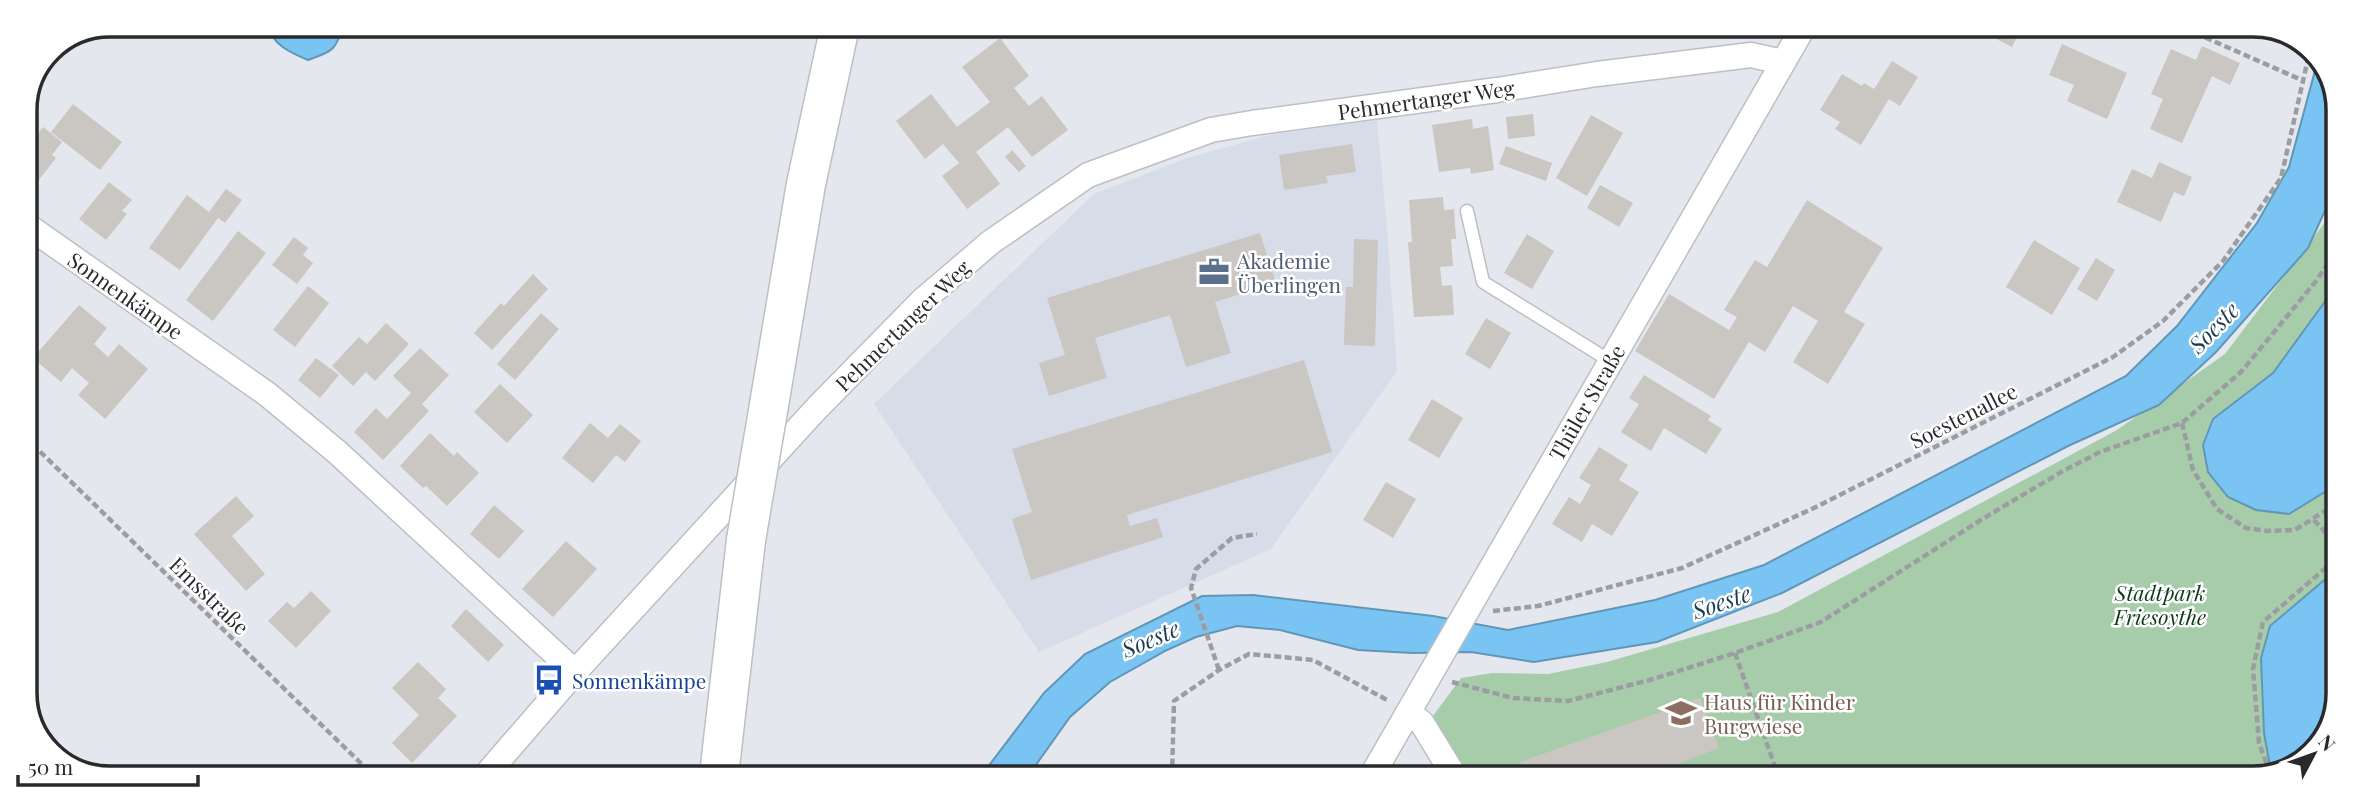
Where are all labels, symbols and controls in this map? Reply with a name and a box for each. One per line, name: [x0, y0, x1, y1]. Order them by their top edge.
street label: Pehmertanger Weg: [1336, 73, 1516, 125]
street label: Sonnenkämpe: [63, 245, 189, 345]
place label: Akademie Überlingen: [1236, 246, 1342, 298]
street label: Pehmertanger Weg: [828, 253, 976, 397]
office icon: Akademie Überlingen: [1197, 255, 1231, 289]
water label: Soeste: [2180, 294, 2245, 360]
street label: Thüler Straße: [1542, 339, 1630, 465]
street label: Soestenallee: [1905, 376, 2021, 454]
street label: Emsstraße: [164, 550, 256, 640]
water label: Soeste: [1687, 577, 1755, 626]
park label: Stadtpark Friesoythe: [2113, 578, 2206, 630]
water label: Soeste: [1115, 612, 1184, 664]
bus stop icon: Sonnenkämpe: [532, 663, 566, 697]
place label: Sonnenkämpe: [572, 666, 706, 694]
place label: Haus für Kinder Burgwiese: [1704, 687, 1856, 739]
school or university icon: Haus für Kinder Burgwiese: [1664, 696, 1698, 730]
north arrow: [2279, 719, 2349, 789]
text: N: [2313, 728, 2342, 756]
scale bar: [18, 744, 198, 788]
text: 50 m: [28, 752, 74, 780]

